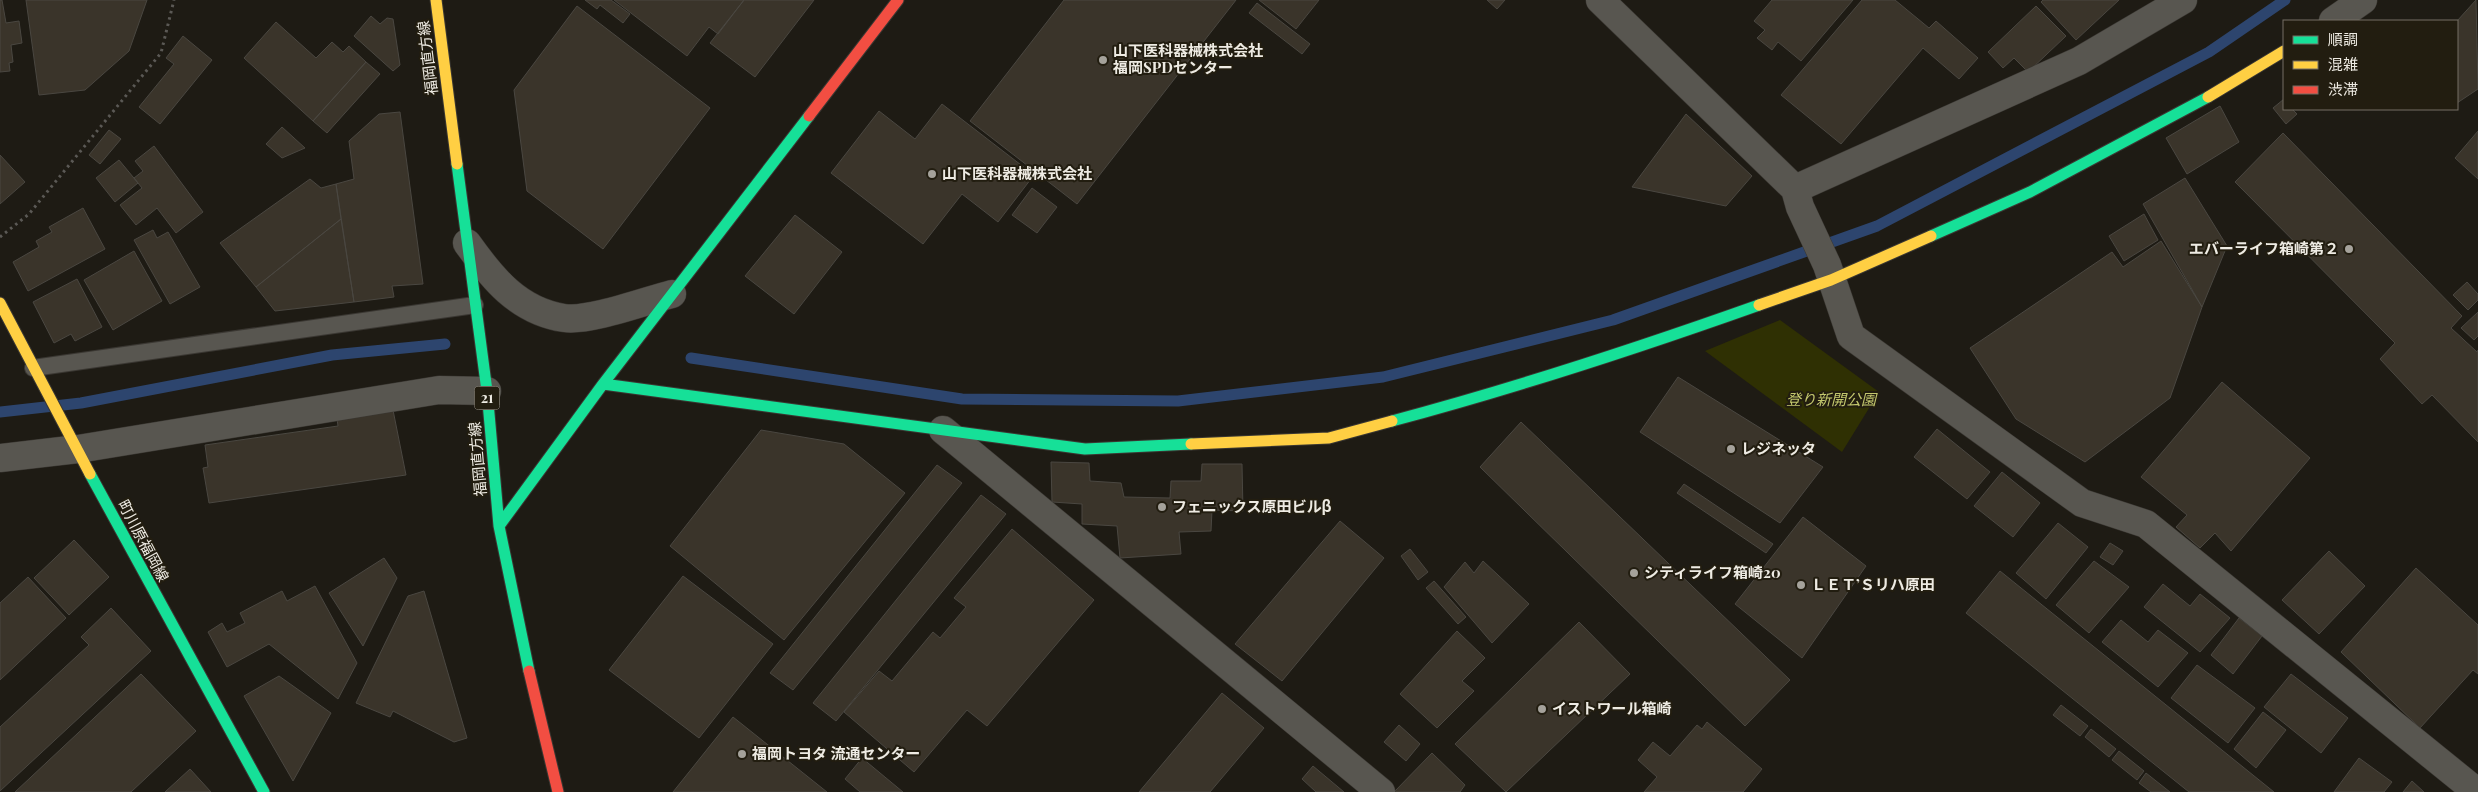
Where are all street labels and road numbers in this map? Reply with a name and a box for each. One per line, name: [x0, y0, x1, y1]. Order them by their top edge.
street label: 福岡直方線: [413, 20, 442, 97]
road number: 21: [474, 386, 500, 409]
street label: 福岡直方線: [464, 421, 490, 497]
street label: 町川原福岡線: [114, 496, 174, 585]

